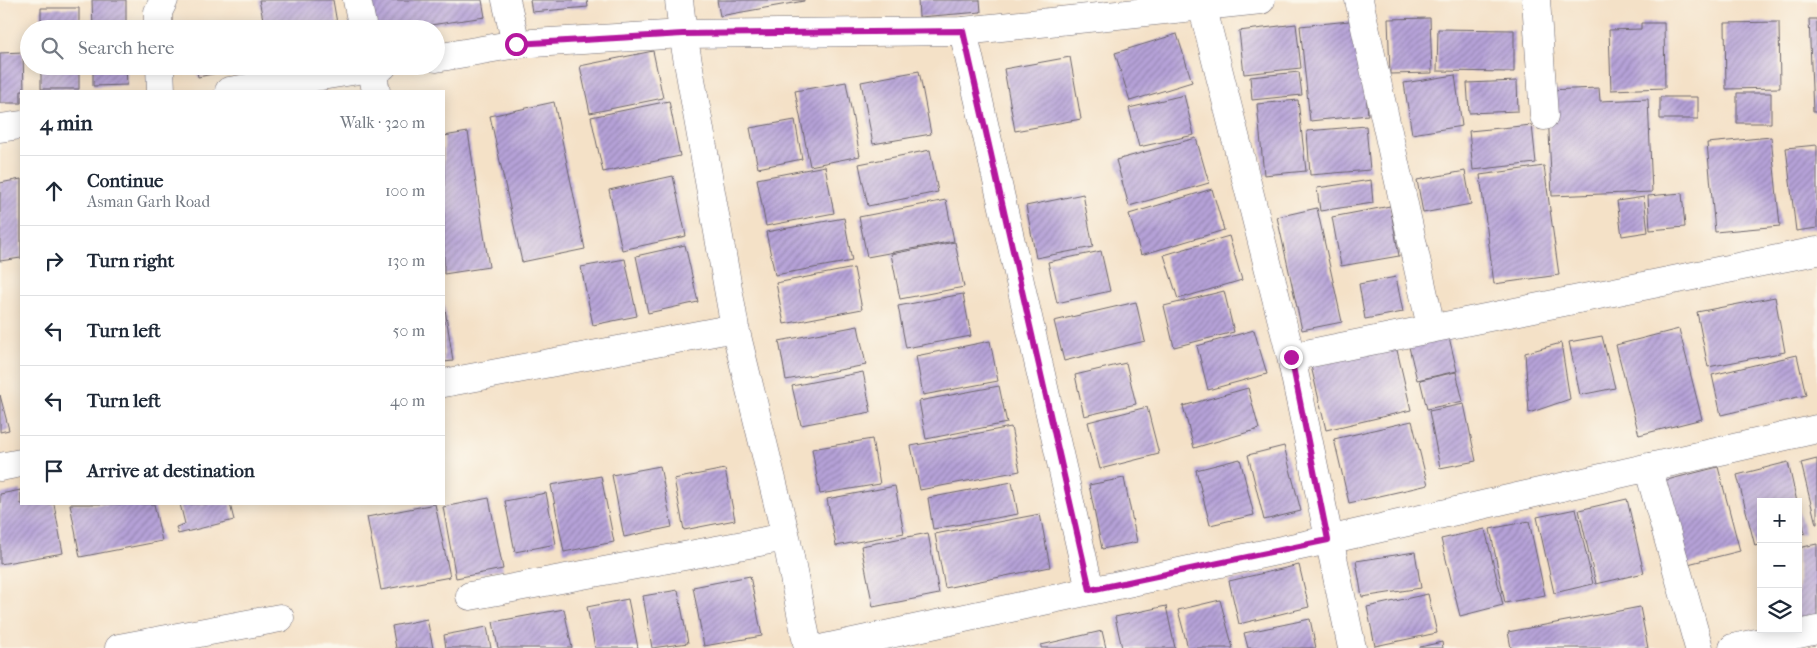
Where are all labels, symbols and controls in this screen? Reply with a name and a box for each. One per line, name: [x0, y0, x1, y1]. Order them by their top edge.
search box: [20, 20, 445, 75]
route start: [505, 33, 528, 56]
icon: search: [38, 34, 66, 62]
text: Search here: [78, 37, 174, 59]
text: 4 min: [40, 111, 93, 135]
text: Walk · 320 m: [340, 113, 425, 132]
text: Continue: [87, 170, 163, 192]
icon: ahead: [40, 177, 68, 205]
text: 100 m: [385, 181, 425, 200]
text: Asman Garh Road: [87, 192, 210, 211]
icon: right: [40, 247, 68, 275]
text: Turn right: [87, 250, 174, 272]
text: 130 m: [387, 251, 425, 270]
icon: left: [40, 317, 68, 345]
text: Turn left: [87, 320, 161, 342]
text: 50 m: [393, 321, 425, 340]
route end: [1280, 346, 1303, 369]
icon: left: [40, 387, 68, 415]
text: Turn left: [87, 390, 161, 412]
text: 40 m: [390, 391, 425, 410]
icon: arrive: [40, 457, 68, 485]
text: Arrive at destination: [87, 460, 255, 482]
map controls: [1757, 498, 1802, 633]
button: +: [1757, 498, 1802, 543]
button: −: [1757, 543, 1802, 588]
button: layers: [1757, 588, 1802, 633]

